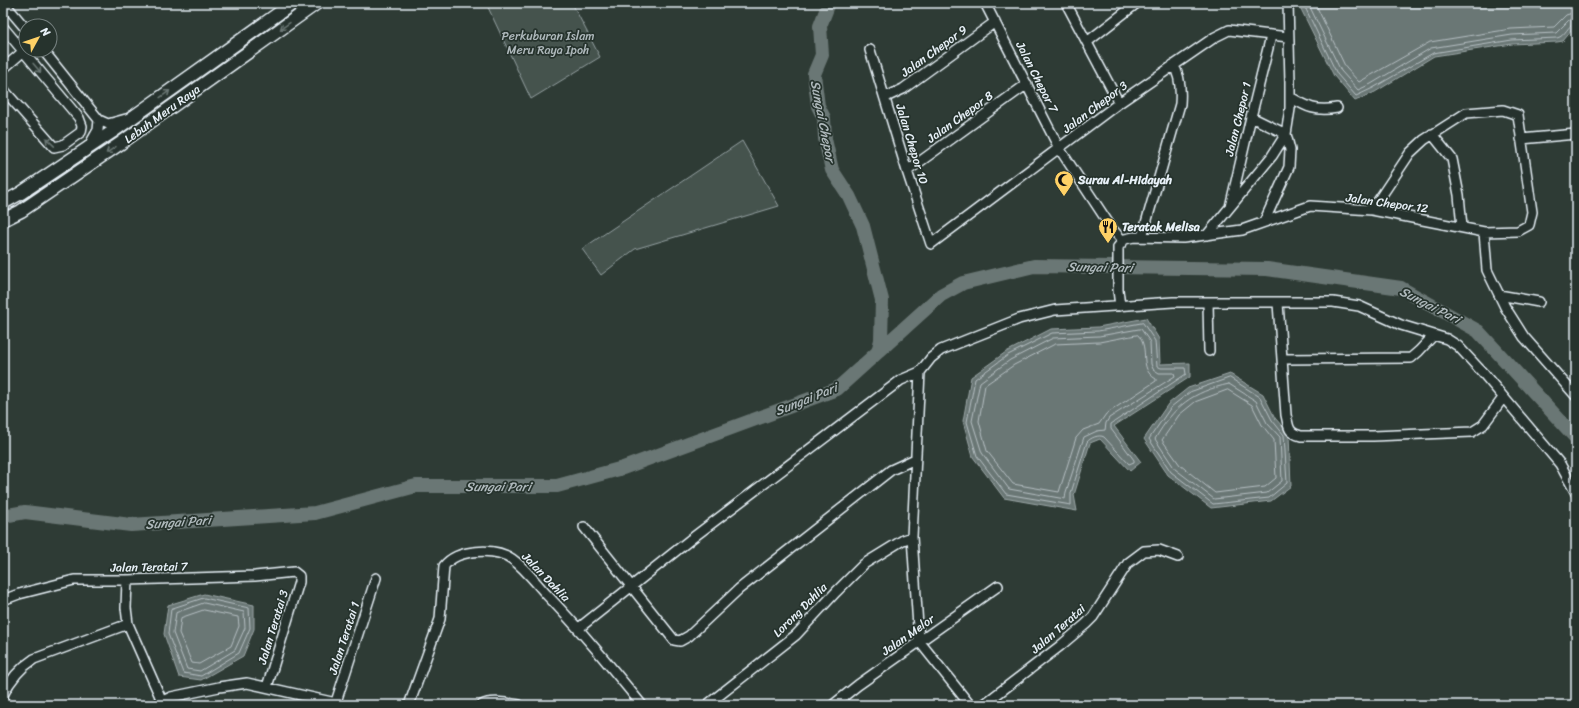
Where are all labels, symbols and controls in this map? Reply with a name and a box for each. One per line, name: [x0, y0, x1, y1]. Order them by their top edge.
north arrow: [18, 18, 58, 58]
street label: Jalan Chepor 9: [895, 19, 972, 83]
one-way arrow: [280, 21, 291, 30]
text: N: [35, 22, 55, 41]
park label: Perkuburan Islam Meru Raya Ipoh: [502, 25, 594, 61]
street label: Jalan Chepor 7: [1009, 37, 1065, 118]
one-way arrow: [33, 63, 42, 73]
street label: Jalan Chepor 3: [1057, 75, 1133, 140]
water label: Sungai Chepor: [804, 78, 843, 166]
street label: Lebuh Meru Raya: [119, 79, 205, 149]
street label: Jalan Chepor 1: [1218, 80, 1258, 159]
street label: Jalan Chepor 8: [921, 85, 998, 149]
one-way arrow: [159, 90, 170, 98]
street label: Jalan Chepor 10: [889, 100, 935, 188]
one-way arrow: [45, 137, 55, 147]
one-way arrow: [106, 146, 117, 154]
mosque icon: Surau Al-Hidayah: [1053, 169, 1075, 197]
place label: Surau Al-Hidayah: [1077, 169, 1173, 191]
street label: Jalan Chepor 12: [1343, 186, 1430, 220]
restaurant icon: Teratak Melisa: [1097, 216, 1119, 244]
place label: Teratak Melisa: [1122, 216, 1201, 238]
water label: Sungai Pari: [1067, 255, 1135, 279]
water label: Sungai Pari: [1396, 280, 1467, 331]
water label: Sungai Pari: [771, 375, 843, 422]
water label: Sungai Pari: [465, 475, 533, 498]
water label: Sungai Pari: [145, 508, 214, 536]
street label: Jalan Dahlia: [516, 546, 576, 608]
street label: Jalan Teratai 7: [109, 555, 189, 579]
street label: Lorong Dahlia: [767, 577, 833, 643]
street label: Jalan Teratai 3: [251, 587, 295, 668]
street label: Jalan Teratai: [1025, 598, 1091, 660]
street label: Jalan Teratai 1: [322, 599, 366, 678]
street label: Jalan Melor: [876, 608, 940, 662]

